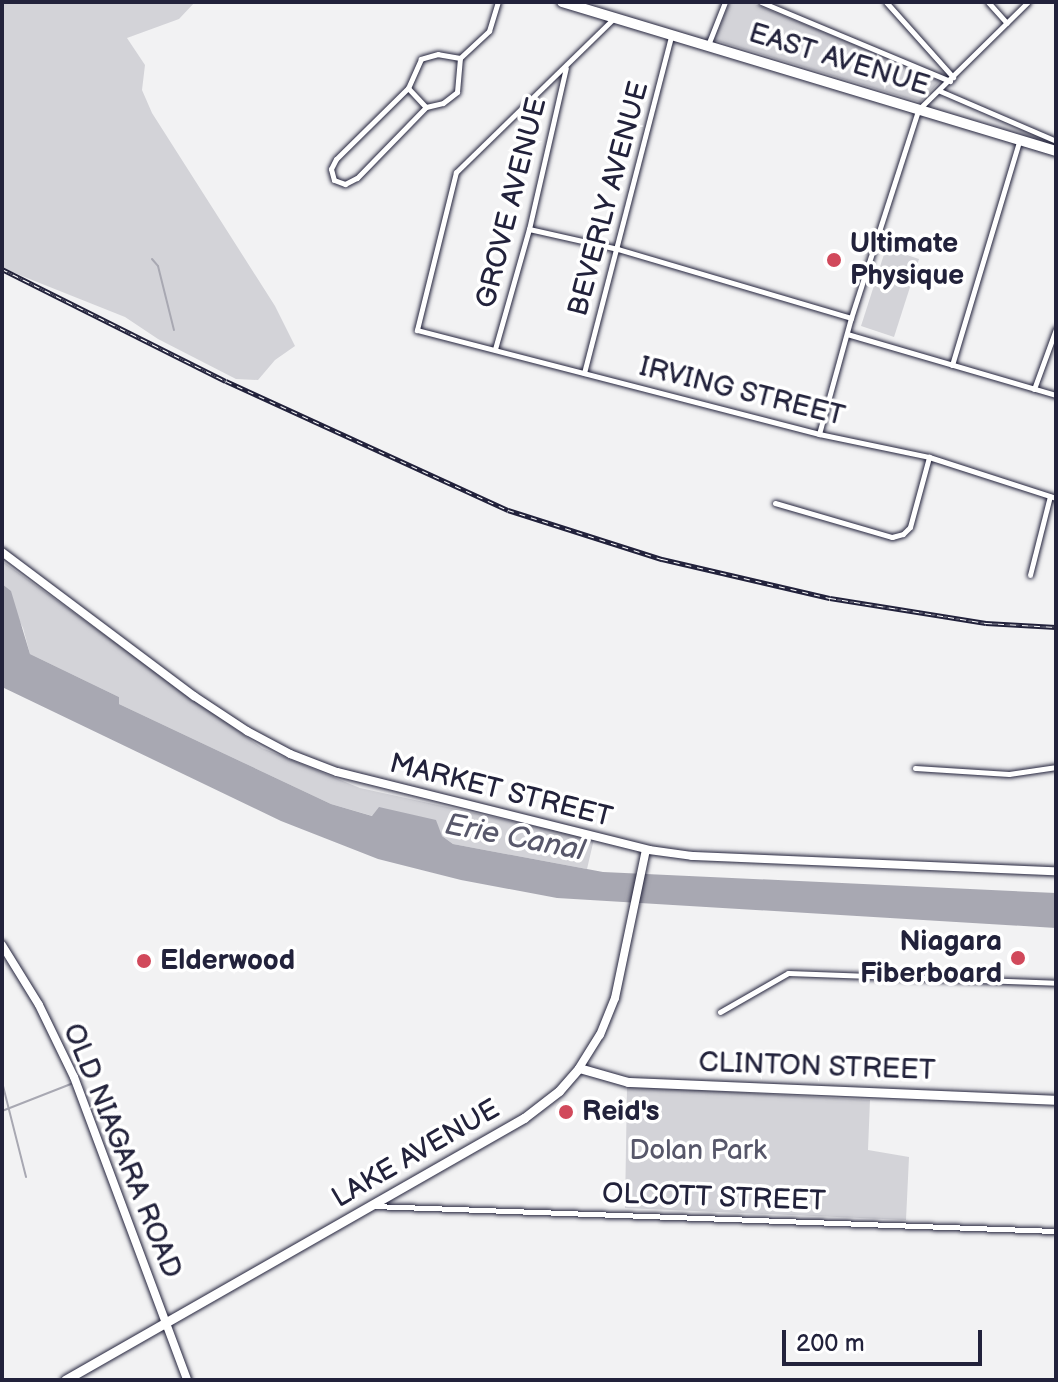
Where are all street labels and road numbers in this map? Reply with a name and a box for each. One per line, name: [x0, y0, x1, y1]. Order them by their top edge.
street label: EAST AVENUE: [745, 17, 933, 103]
street label: BEVERLY AVENUE: [562, 78, 656, 320]
street label: GROVE AVENUE: [470, 94, 554, 312]
street label: IRVING STREET: [636, 350, 848, 434]
street label: MARKET STREET: [386, 747, 616, 835]
street label: OLD NIAGARA ROAD: [56, 1019, 188, 1283]
street label: CLINTON STREET: [698, 1046, 936, 1088]
street label: LAKE AVENUE: [326, 1093, 506, 1215]
street label: OLCOTT STREET: [601, 1177, 827, 1219]

